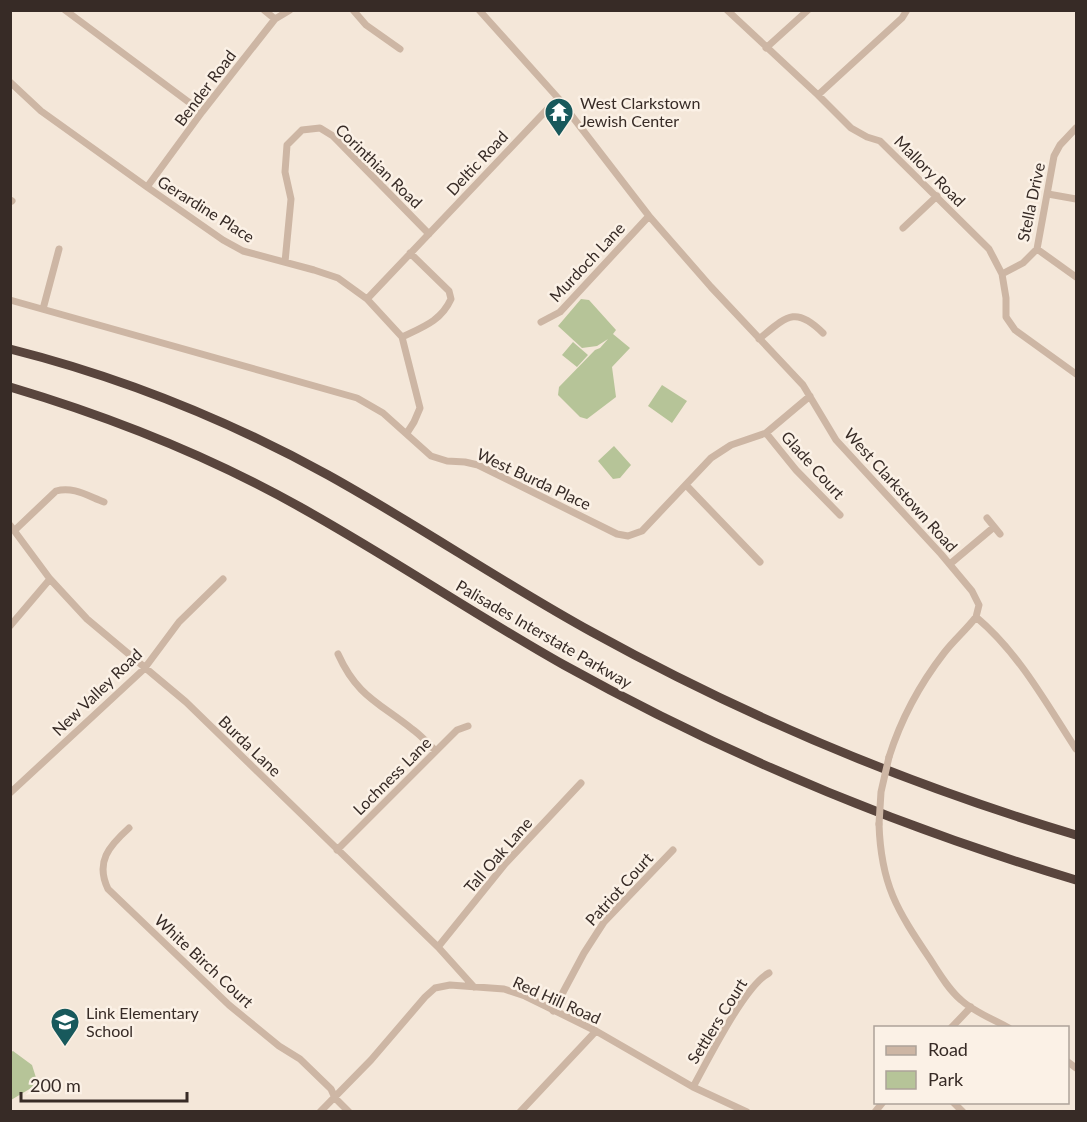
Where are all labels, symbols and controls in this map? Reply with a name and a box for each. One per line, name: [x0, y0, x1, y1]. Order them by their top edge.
street label: Bender Road: [170, 46, 239, 129]
place label: West Clarkstown Jewish Center: [580, 93, 700, 130]
temple icon: West Clarkstown Jewish Center: [543, 96, 575, 138]
street label: Corinthian Road: [332, 120, 427, 212]
street label: Deltic Road: [442, 126, 511, 199]
street label: Mallory Road: [891, 131, 970, 210]
street label: Stella Drive: [1013, 161, 1048, 243]
street label: Gerardine Place: [154, 171, 258, 246]
street label: Murdoch Lane: [545, 218, 628, 305]
street label: West Clarkstown Road: [841, 424, 962, 555]
street label: Glade Court: [778, 427, 849, 503]
street label: West Burda Place: [474, 444, 594, 513]
street label: Palisades Interstate Parkway: [453, 575, 636, 692]
street label: New Valley Road: [48, 644, 145, 739]
street label: Burda Lane: [215, 711, 285, 780]
street label: Lochness Lane: [349, 733, 434, 818]
street label: Tall Oak Lane: [460, 813, 535, 896]
street label: Patriot Court: [581, 848, 656, 929]
street label: White Birch Court: [151, 910, 258, 1011]
street label: Red Hill Road: [510, 972, 604, 1027]
street label: Settlers Court: [683, 974, 750, 1067]
place label: Link Elementary School: [86, 1003, 200, 1040]
school or university icon: Link Elementary School: [49, 1006, 81, 1048]
legend: [874, 1026, 1069, 1104]
text: Road: [928, 1038, 968, 1060]
scale bar: [21, 1065, 188, 1103]
text: Park: [928, 1068, 964, 1090]
text: 200 m: [30, 1074, 81, 1096]

